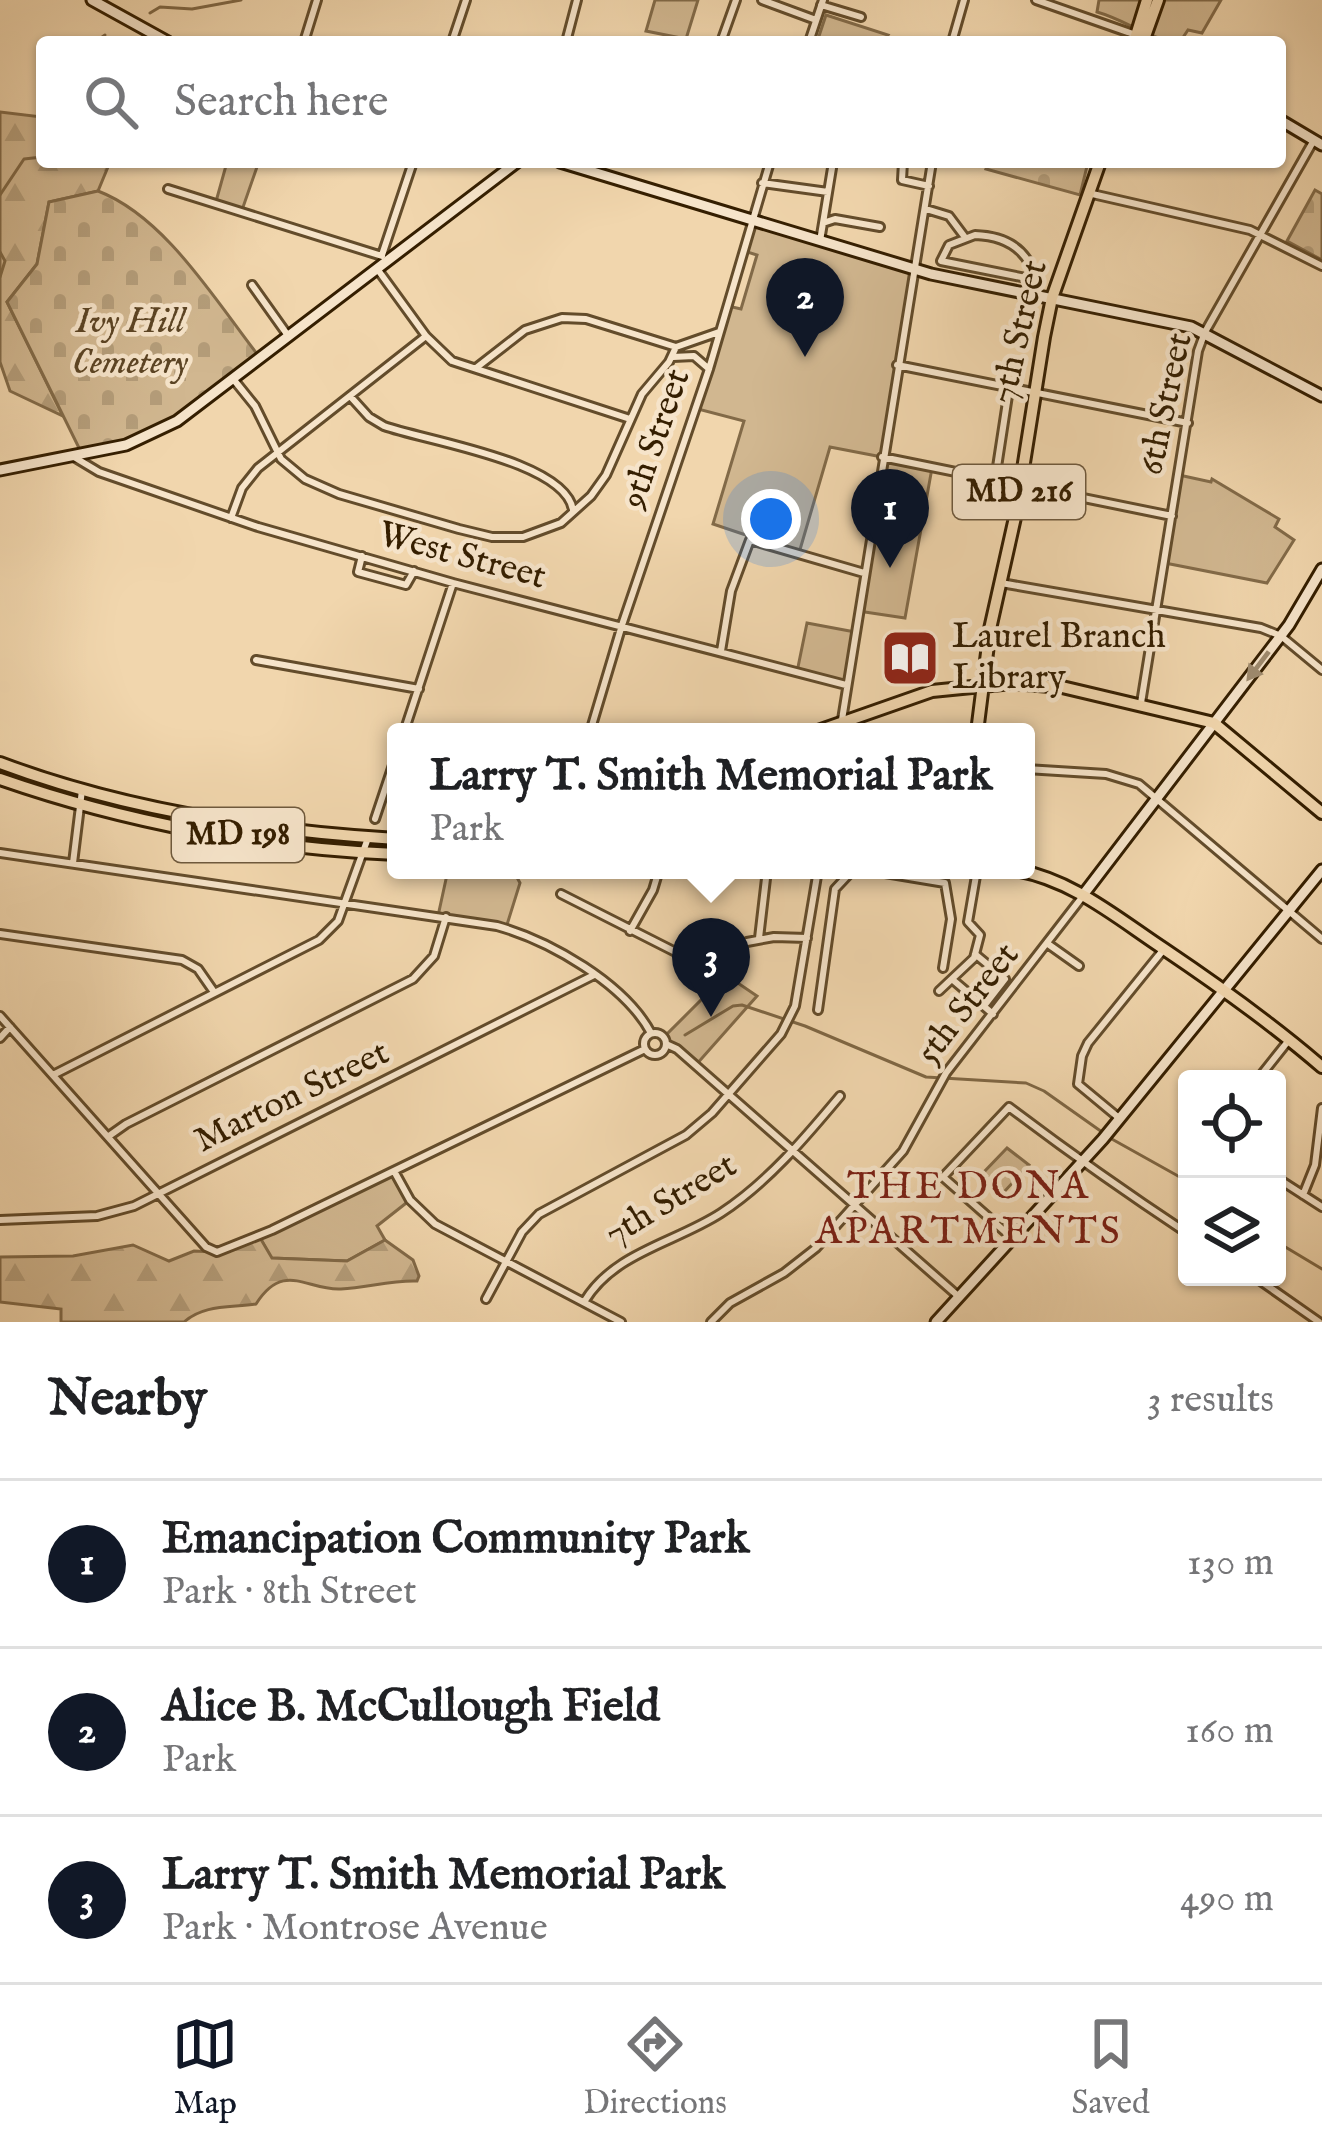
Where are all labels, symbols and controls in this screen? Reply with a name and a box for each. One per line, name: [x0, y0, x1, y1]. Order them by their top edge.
search box: [36, 36, 1286, 168]
icon: search: [78, 69, 144, 135]
text: Search here: [174, 74, 388, 131]
street label: 7th Street: [981, 256, 1059, 408]
pin: 2: [766, 258, 844, 357]
park label: Ivy Hill Cemetery: [72, 299, 188, 386]
street label: 6th Street: [1129, 329, 1203, 479]
street label: 9th Street: [610, 363, 701, 516]
road number: MD 216: [953, 465, 1085, 519]
pin: 1: [851, 469, 929, 568]
your location: [741, 489, 801, 549]
street label: West Street: [373, 512, 551, 600]
place label: Laurel Branch Library: [952, 614, 1166, 701]
library icon: Laurel Branch Library: [879, 627, 941, 689]
one-way arrow: [1246, 651, 1270, 682]
popup: [387, 723, 1035, 879]
text: Larry T. Smith Memorial Park: [430, 748, 992, 805]
text: Park: [430, 805, 504, 854]
road number: MD 198: [172, 808, 304, 862]
pin: 3: [672, 918, 750, 1017]
street label: 5th Street: [906, 934, 1030, 1074]
street label: Marton Street: [187, 1030, 397, 1164]
map controls: [1178, 1070, 1286, 1286]
button: locate: [1178, 1070, 1286, 1178]
street label: 7th Street: [597, 1143, 745, 1257]
district label: THE DONA APARTMENTS: [814, 1163, 1123, 1257]
button: layers: [1178, 1178, 1286, 1286]
text: Nearby: [48, 1368, 207, 1433]
text: 3 results: [1147, 1376, 1274, 1425]
text: Emancipation Community Park: [162, 1511, 749, 1568]
text: 1: [80, 1539, 94, 1588]
text: 130 m: [1187, 1539, 1274, 1588]
text: Park · 8th Street: [162, 1568, 417, 1617]
text: Alice B. McCullough Field: [162, 1679, 660, 1736]
text: 2: [78, 1707, 96, 1756]
text: 160 m: [1185, 1707, 1274, 1756]
text: Park: [162, 1736, 236, 1785]
text: Larry T. Smith Memorial Park: [162, 1847, 725, 1904]
text: 3: [80, 1875, 94, 1924]
text: 490 m: [1180, 1875, 1274, 1924]
text: Park · Montrose Avenue: [162, 1904, 548, 1953]
tab: Map: [172, 2011, 238, 2125]
tab: Directions: [583, 2011, 727, 2125]
tab: Saved: [1072, 2011, 1150, 2125]

